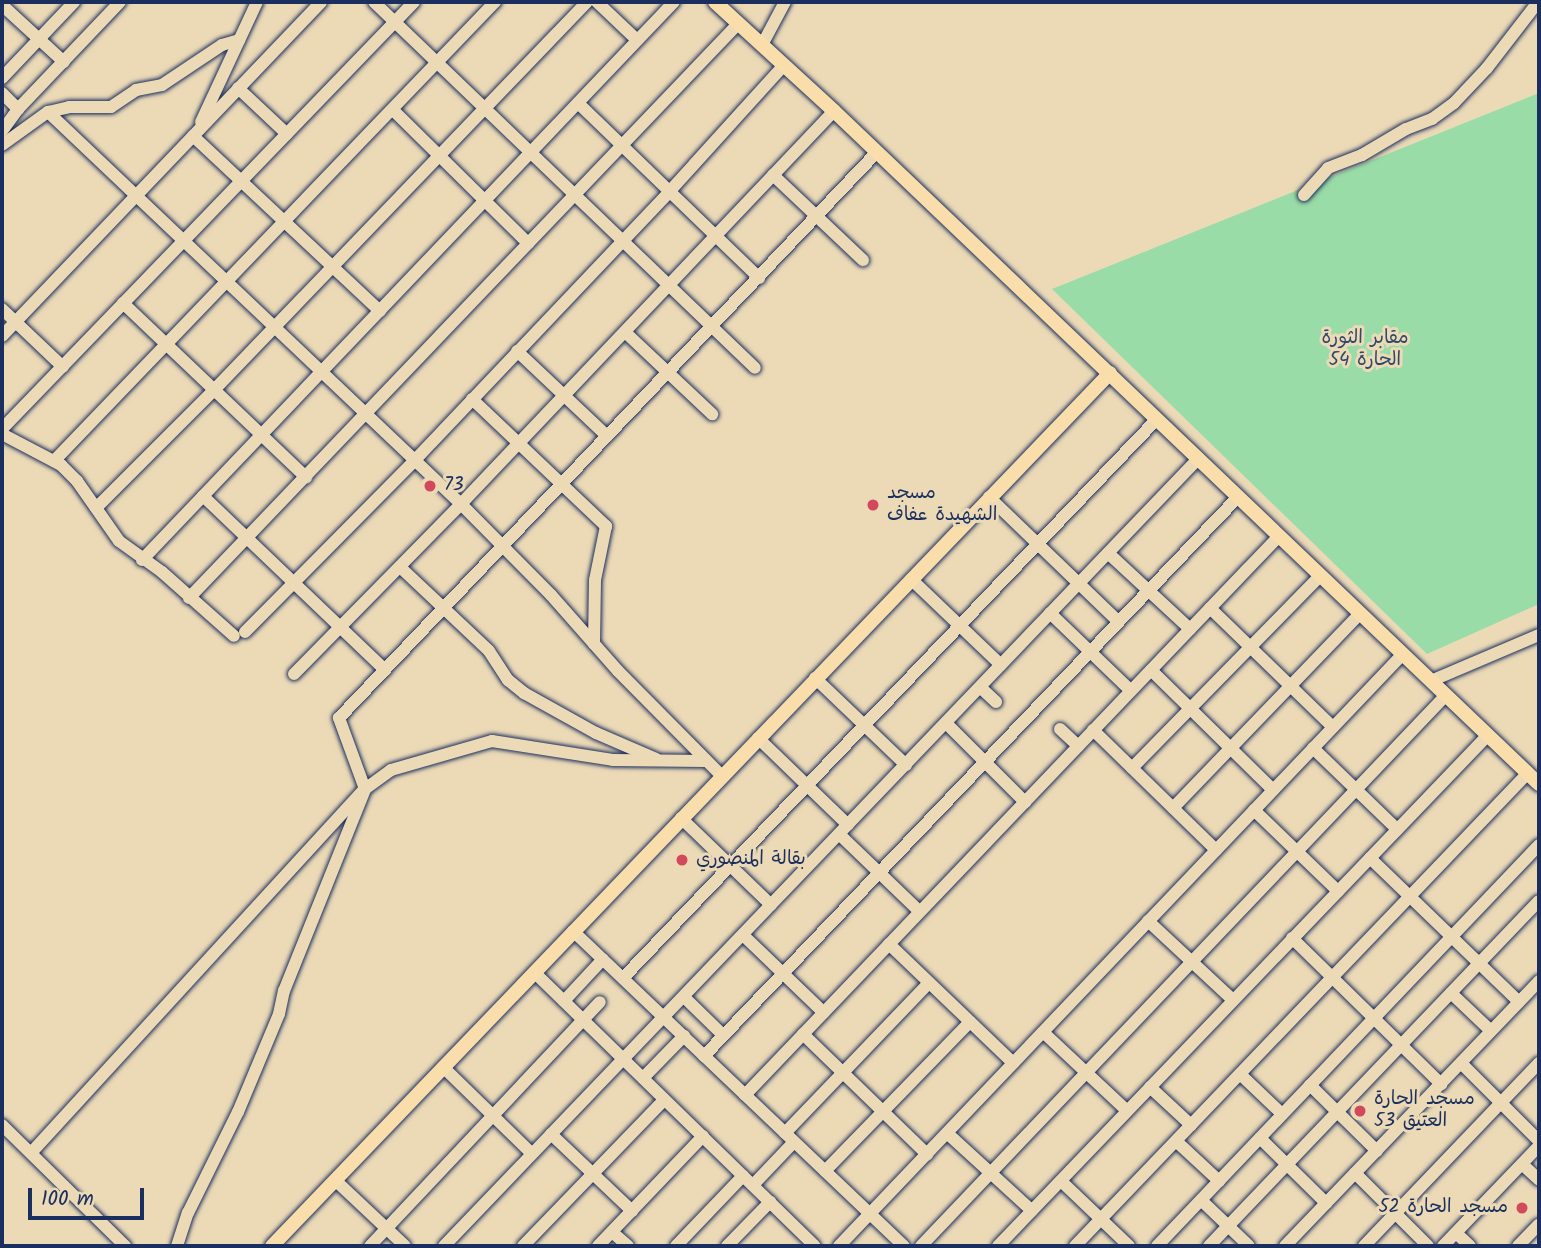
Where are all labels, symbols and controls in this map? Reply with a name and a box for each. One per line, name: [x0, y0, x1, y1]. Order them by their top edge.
park label: مقابر الثورة الحارة 54: [1321, 328, 1409, 372]
place label: 73: [444, 475, 464, 497]
marker: 73: [422, 478, 438, 494]
place label: مسجد الشهيدة عفاف: [887, 483, 997, 527]
marker: مسجد الشهيدة عفاف: [865, 497, 881, 513]
place label: بقالة المنصوري: [696, 849, 806, 871]
marker: بقالة المنصوري: [674, 852, 690, 868]
place label: مسجد الحارة 53 العتيق: [1374, 1089, 1475, 1133]
marker: مسجد الحارة 53 العتيق: [1352, 1103, 1368, 1119]
scale bar: [32, 1174, 147, 1218]
text: 100 m: [41, 1183, 94, 1216]
place label: مسجد الحارة 52: [1378, 1197, 1508, 1219]
marker: مسجد الحارة 52: [1514, 1200, 1530, 1216]

